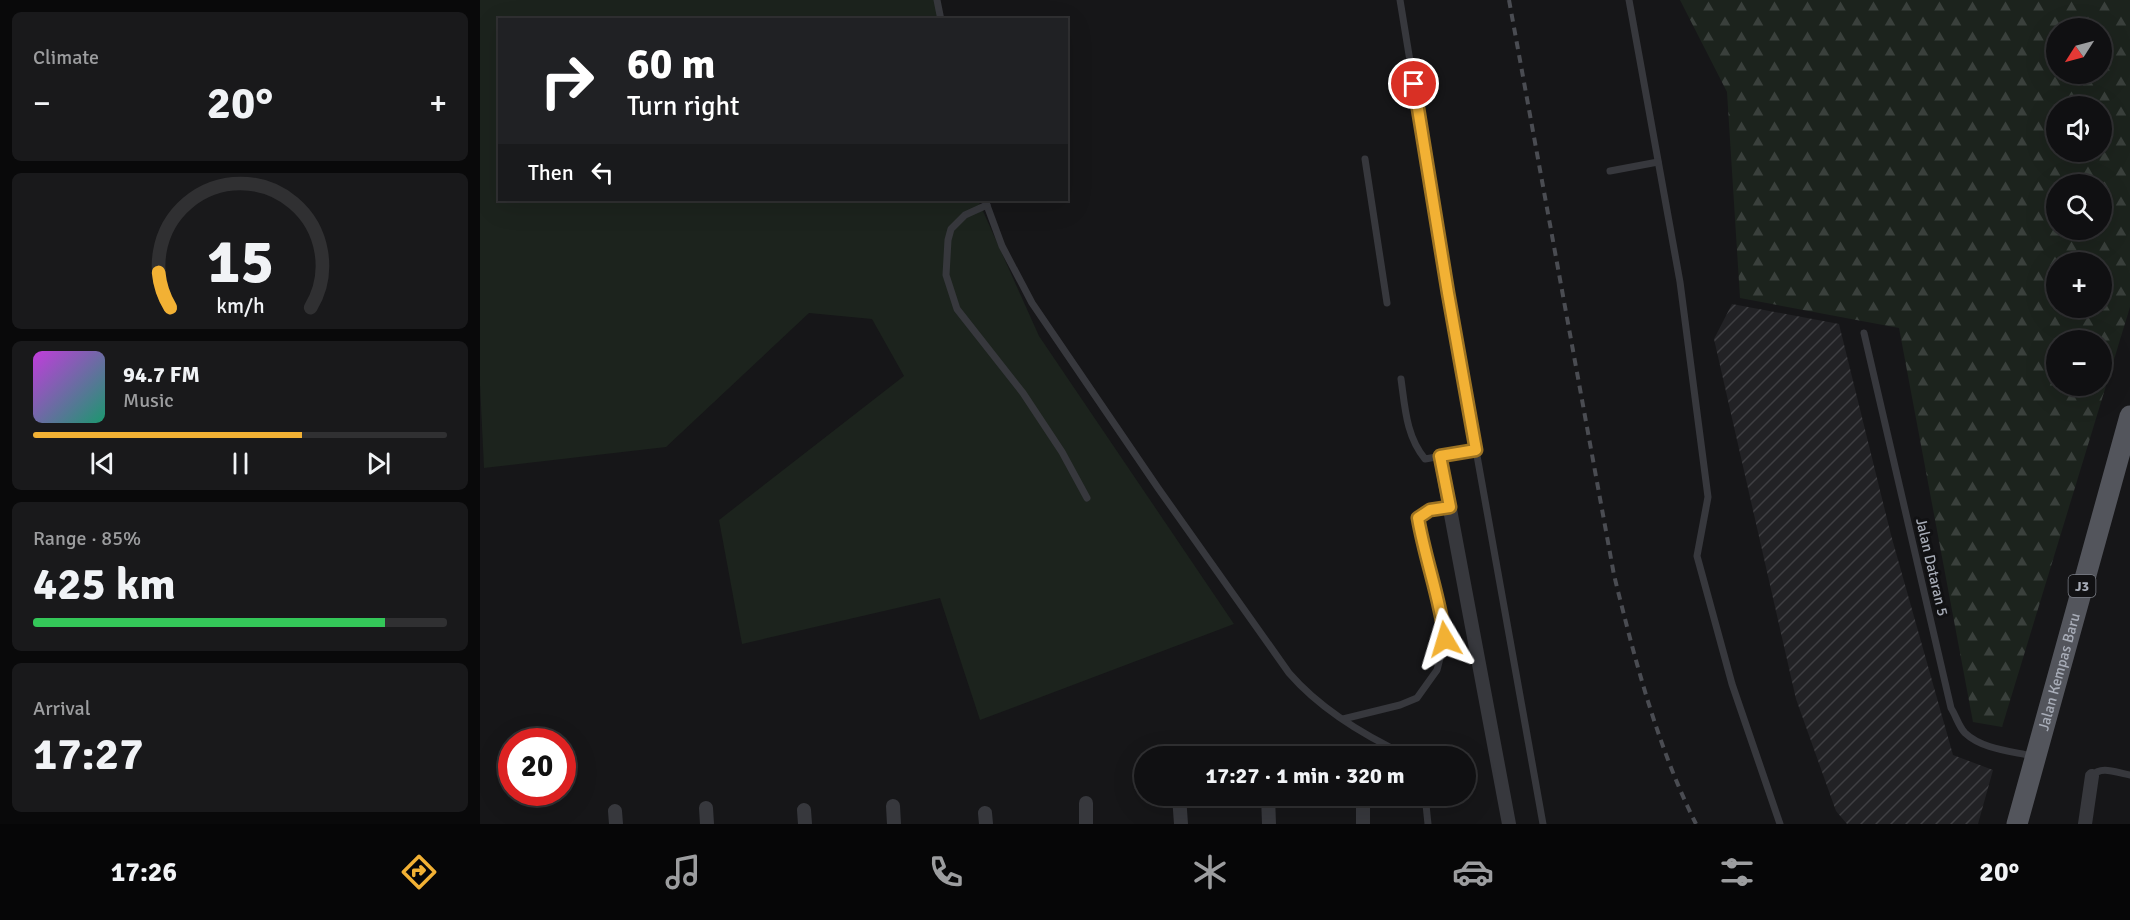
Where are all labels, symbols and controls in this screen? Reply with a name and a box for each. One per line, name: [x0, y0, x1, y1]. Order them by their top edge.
north arrow: [2046, 18, 2112, 84]
map controls: [2046, 18, 2112, 396]
text: 60 m: [627, 39, 716, 90]
icon: right: [528, 42, 606, 120]
text: Climate: [33, 45, 99, 70]
pin: [1388, 58, 1439, 109]
icon: arrive: [1397, 67, 1430, 100]
text: 20°: [207, 76, 273, 131]
text: −: [33, 83, 51, 124]
text: +: [429, 83, 447, 124]
text: Turn right: [627, 90, 740, 123]
button: sound: [2046, 96, 2112, 162]
icon: left: [586, 156, 619, 189]
text: Then: [528, 159, 574, 186]
button: search: [2046, 174, 2112, 240]
text: 15: [206, 223, 274, 300]
button: +: [2046, 252, 2112, 318]
text: km/h: [216, 293, 264, 319]
button: −: [2046, 330, 2112, 396]
text: 94.7 FM: [123, 361, 200, 388]
text: Music: [123, 388, 174, 413]
icon: previous: [86, 447, 119, 480]
icon: pause: [224, 447, 257, 480]
icon: next: [362, 447, 395, 480]
street label: Jalan Dataran 5: [1912, 516, 1952, 618]
text: Range · 85%: [33, 526, 141, 551]
text: 425 km: [33, 557, 176, 612]
road number: J3: [2068, 575, 2096, 597]
position arrow: [1413, 607, 1477, 671]
street label: Jalan Kempas Baru: [2034, 611, 2084, 733]
text: Arrival: [33, 696, 91, 721]
text: 17:27: [33, 727, 143, 782]
speed limit sign: 20: [498, 728, 576, 806]
text: 17:27 · 1 min · 320 m: [1205, 762, 1405, 789]
icon: directions: [398, 851, 440, 893]
icon: music: [662, 851, 704, 893]
icon: phone: [925, 851, 967, 893]
icon: climate: [1189, 851, 1231, 893]
icon: car: [1452, 851, 1494, 893]
icon: filters: [1716, 851, 1758, 893]
text: 17:26: [111, 856, 177, 889]
text: 20°: [1979, 856, 2019, 889]

